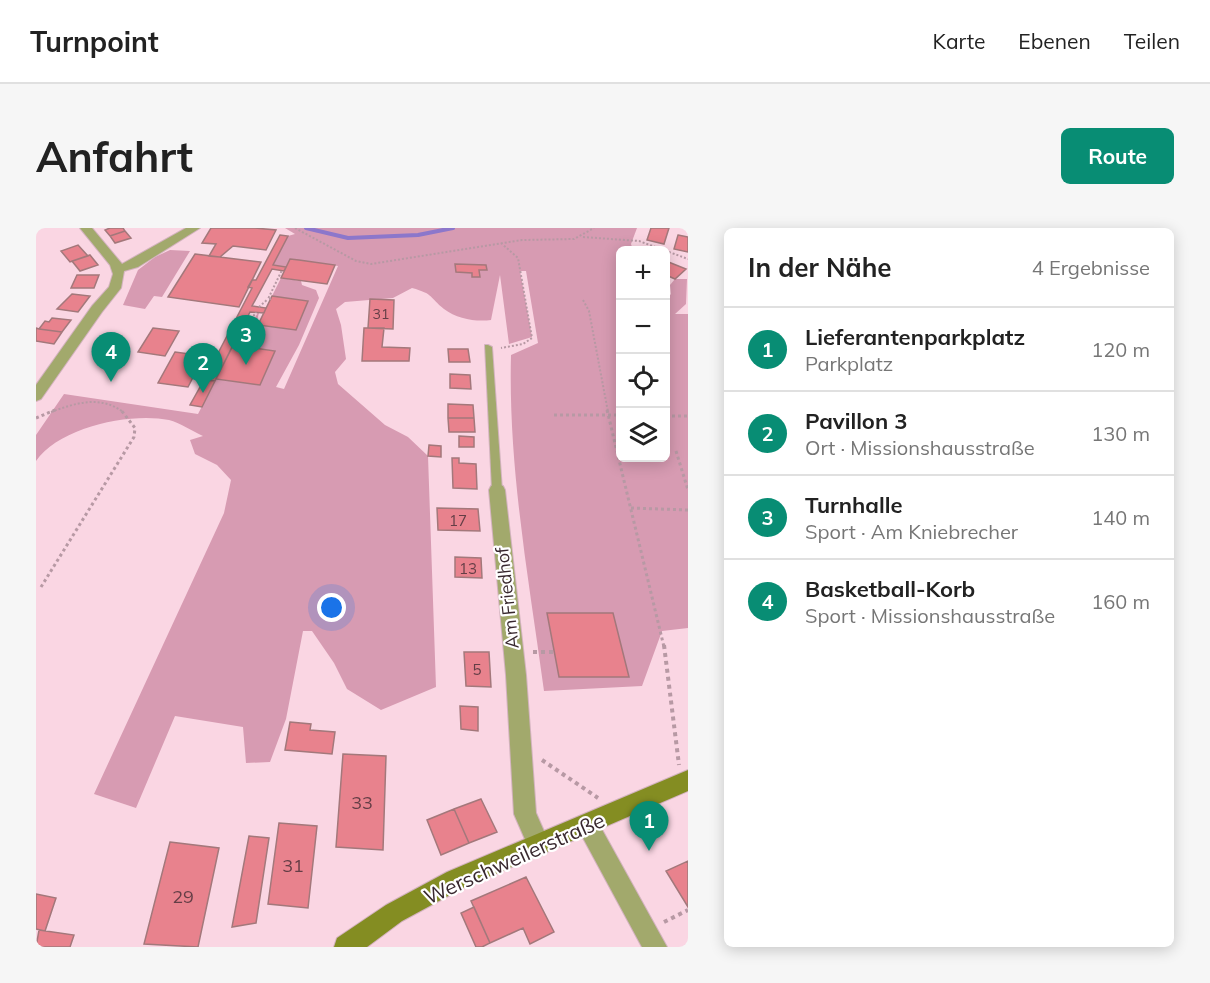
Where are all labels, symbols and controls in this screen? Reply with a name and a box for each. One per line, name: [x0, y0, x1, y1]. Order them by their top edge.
text: Turnpoint: [30, 24, 159, 59]
text: Karte: [933, 28, 985, 54]
text: Ebenen: [1018, 28, 1091, 54]
text: Teilen: [1124, 28, 1180, 54]
button: Route: [1061, 128, 1174, 184]
text: Anfahrt: [36, 130, 193, 183]
map controls: [616, 246, 670, 462]
button: +: [616, 246, 670, 300]
text: In der Nähe: [748, 251, 892, 284]
text: 4 Ergebnisse: [1032, 255, 1150, 280]
button: −: [616, 300, 670, 354]
house number: 31: [373, 305, 389, 323]
pin: 3: [226, 316, 266, 365]
text: Lieferantenparkplatz: [805, 323, 1025, 351]
pin: 4: [92, 332, 130, 382]
text: 1: [762, 337, 774, 362]
text: 120 m: [1091, 337, 1150, 362]
pin: 2: [184, 344, 222, 393]
text: Parkplatz: [805, 351, 893, 376]
button: locate: [616, 354, 670, 408]
text: Pavillon 3: [805, 407, 907, 435]
button: layers: [616, 408, 670, 462]
text: 2: [762, 421, 774, 446]
text: 130 m: [1091, 421, 1150, 446]
text: Ort · Missionshausstraße: [805, 435, 1035, 460]
text: Turnhalle: [805, 491, 902, 519]
text: 3: [762, 505, 774, 530]
text: 140 m: [1091, 505, 1150, 530]
house number: 17: [449, 511, 467, 530]
text: Sport · Am Kniebrecher: [805, 519, 1018, 544]
street label: Am Friedhof: [490, 545, 524, 650]
house number: 13: [459, 559, 477, 578]
text: Basketball-Korb: [805, 575, 975, 603]
text: 4: [762, 589, 774, 614]
text: 160 m: [1091, 589, 1150, 614]
your location: [317, 593, 346, 622]
text: Sport · Missionshausstraße: [805, 603, 1055, 628]
house number: 5: [472, 660, 482, 679]
house number: 33: [351, 791, 373, 814]
pin: 1: [630, 802, 668, 851]
street label: Werschweilerstraße: [420, 806, 608, 910]
house number: 31: [282, 854, 304, 877]
house number: 29: [172, 885, 194, 908]

